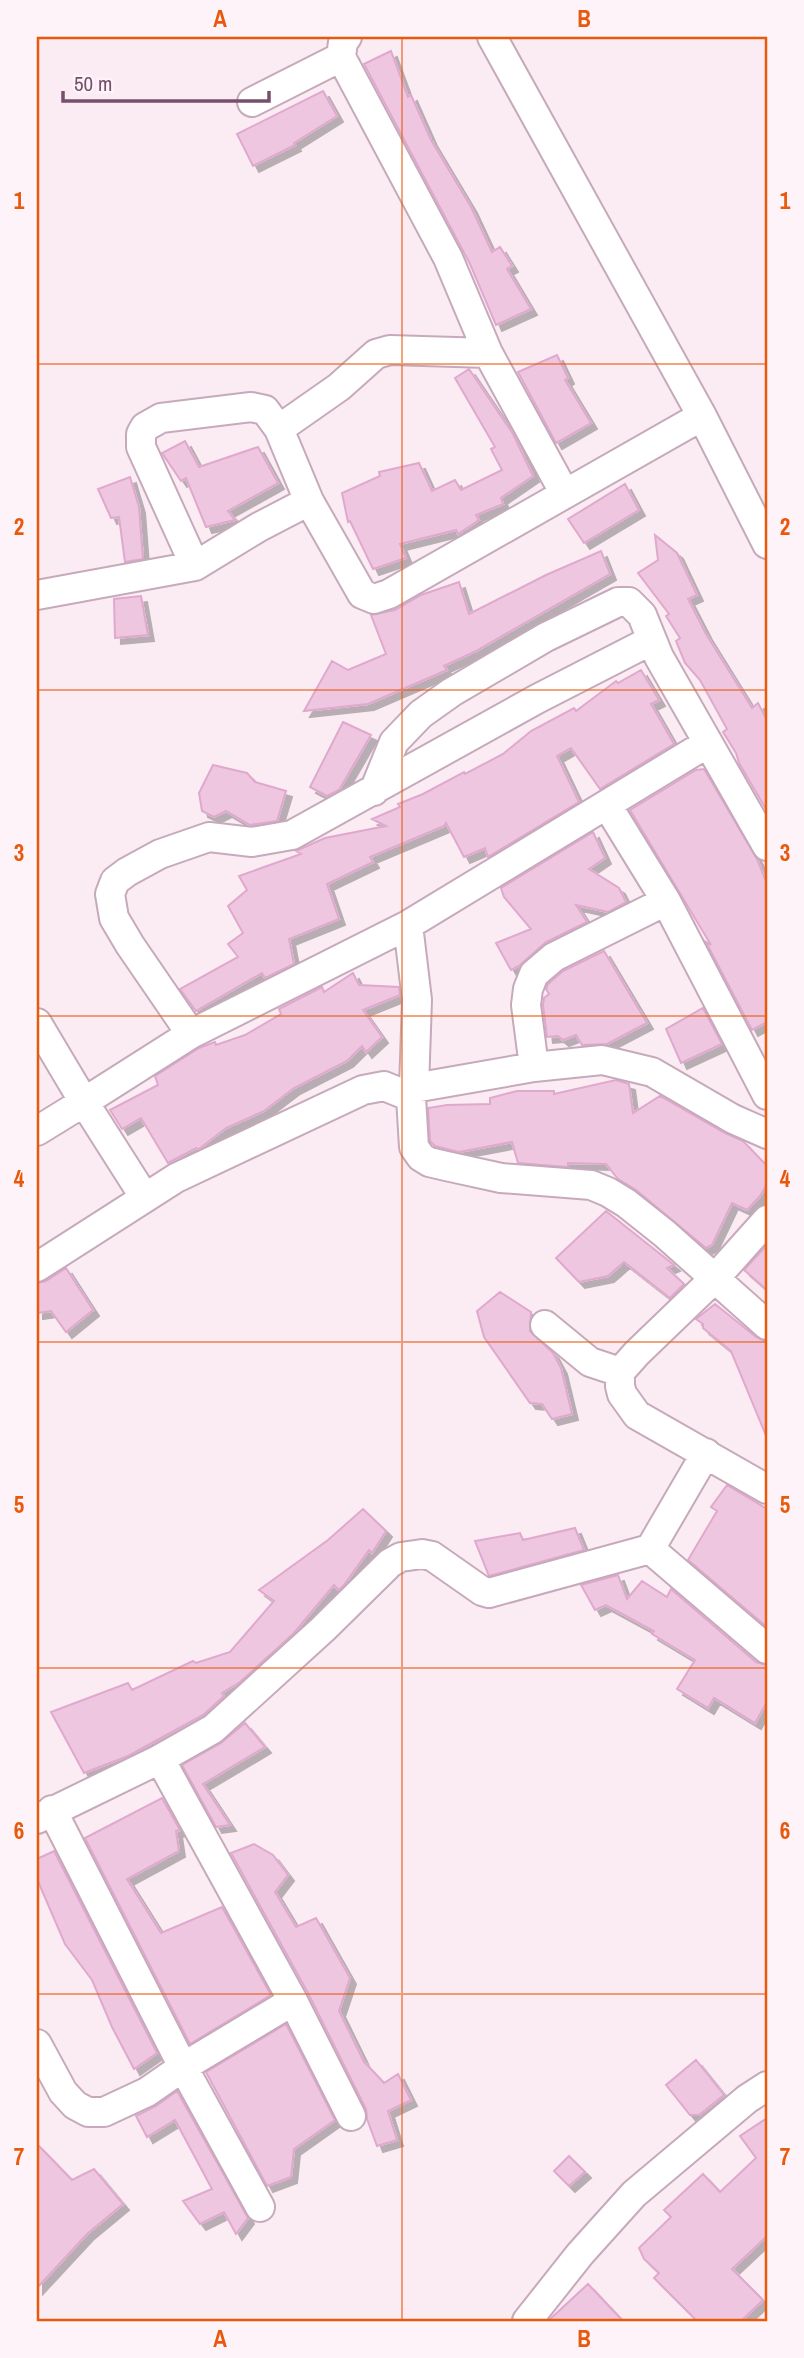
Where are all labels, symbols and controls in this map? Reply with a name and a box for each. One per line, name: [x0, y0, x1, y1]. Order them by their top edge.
text: A: [213, 3, 227, 34]
text: B: [577, 3, 591, 34]
scale bar: [63, 60, 270, 104]
text: 50 m: [74, 69, 112, 98]
text: 1: [14, 185, 25, 216]
text: 1: [780, 185, 791, 216]
text: 2: [14, 511, 24, 542]
text: 2: [780, 511, 790, 542]
text: 3: [14, 837, 24, 868]
text: 3: [780, 837, 790, 868]
text: 4: [14, 1163, 25, 1194]
text: 4: [780, 1163, 791, 1194]
text: 5: [14, 1489, 24, 1520]
text: 5: [780, 1489, 790, 1520]
text: 6: [14, 1815, 24, 1846]
text: 6: [780, 1815, 790, 1846]
text: 7: [14, 2141, 24, 2172]
text: 7: [780, 2141, 790, 2172]
text: A: [213, 2323, 227, 2354]
text: B: [577, 2323, 591, 2354]

